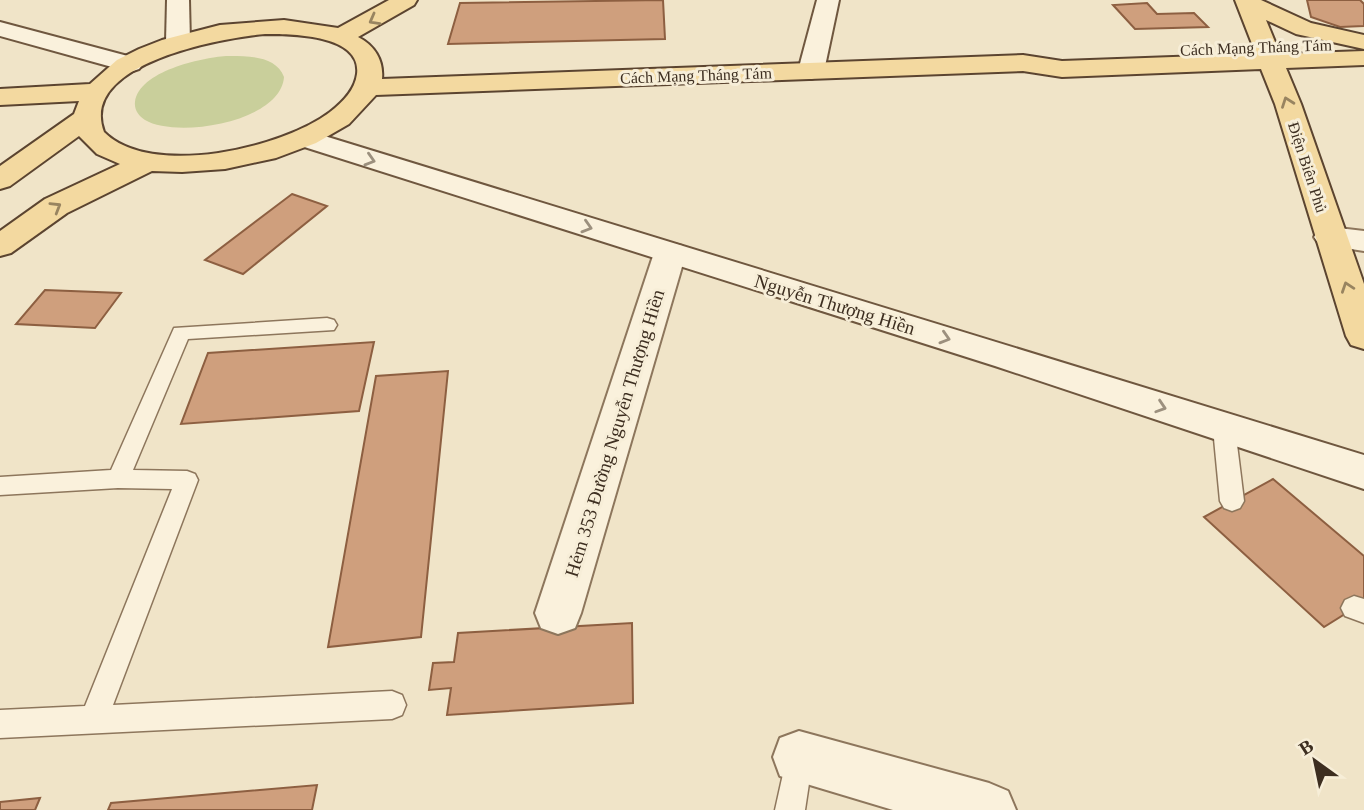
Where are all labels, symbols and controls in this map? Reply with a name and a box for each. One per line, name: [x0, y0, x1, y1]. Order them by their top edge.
one-way arrow: [368, 12, 381, 25]
street label: Cách Mạng Tháng Tám: [1180, 36, 1333, 60]
street label: Cách Mạng Tháng Tám: [620, 64, 773, 88]
one-way arrow: [1281, 96, 1295, 108]
street label: Điện Biên Phủ: [1285, 120, 1330, 215]
one-way arrow: [363, 151, 375, 166]
one-way arrow: [48, 202, 61, 215]
one-way arrow: [581, 219, 593, 234]
street label: Nguyễn Thượng Hiền: [752, 270, 918, 339]
one-way arrow: [1341, 281, 1355, 293]
street label: Hẻm 353 Đường Nguyễn Thượng Hiền: [561, 286, 668, 579]
one-way arrow: [938, 329, 950, 344]
one-way arrow: [1155, 399, 1167, 413]
north arrow: [1280, 726, 1350, 796]
text: B: [1295, 735, 1317, 759]

